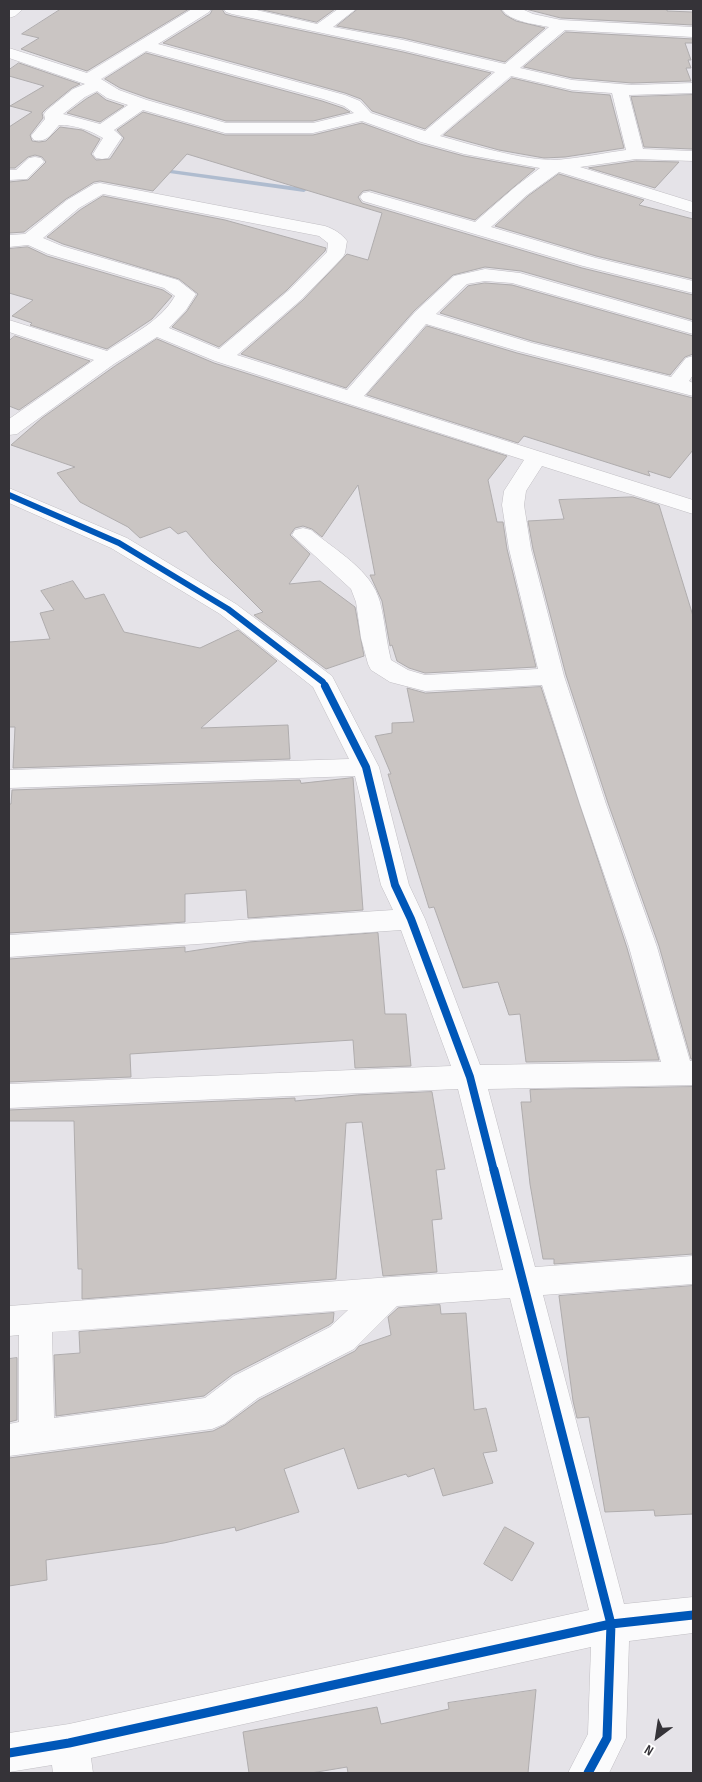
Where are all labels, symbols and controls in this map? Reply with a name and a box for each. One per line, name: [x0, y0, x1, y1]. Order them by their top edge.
north arrow: [632, 1712, 682, 1762]
text: N: [641, 1741, 657, 1760]

